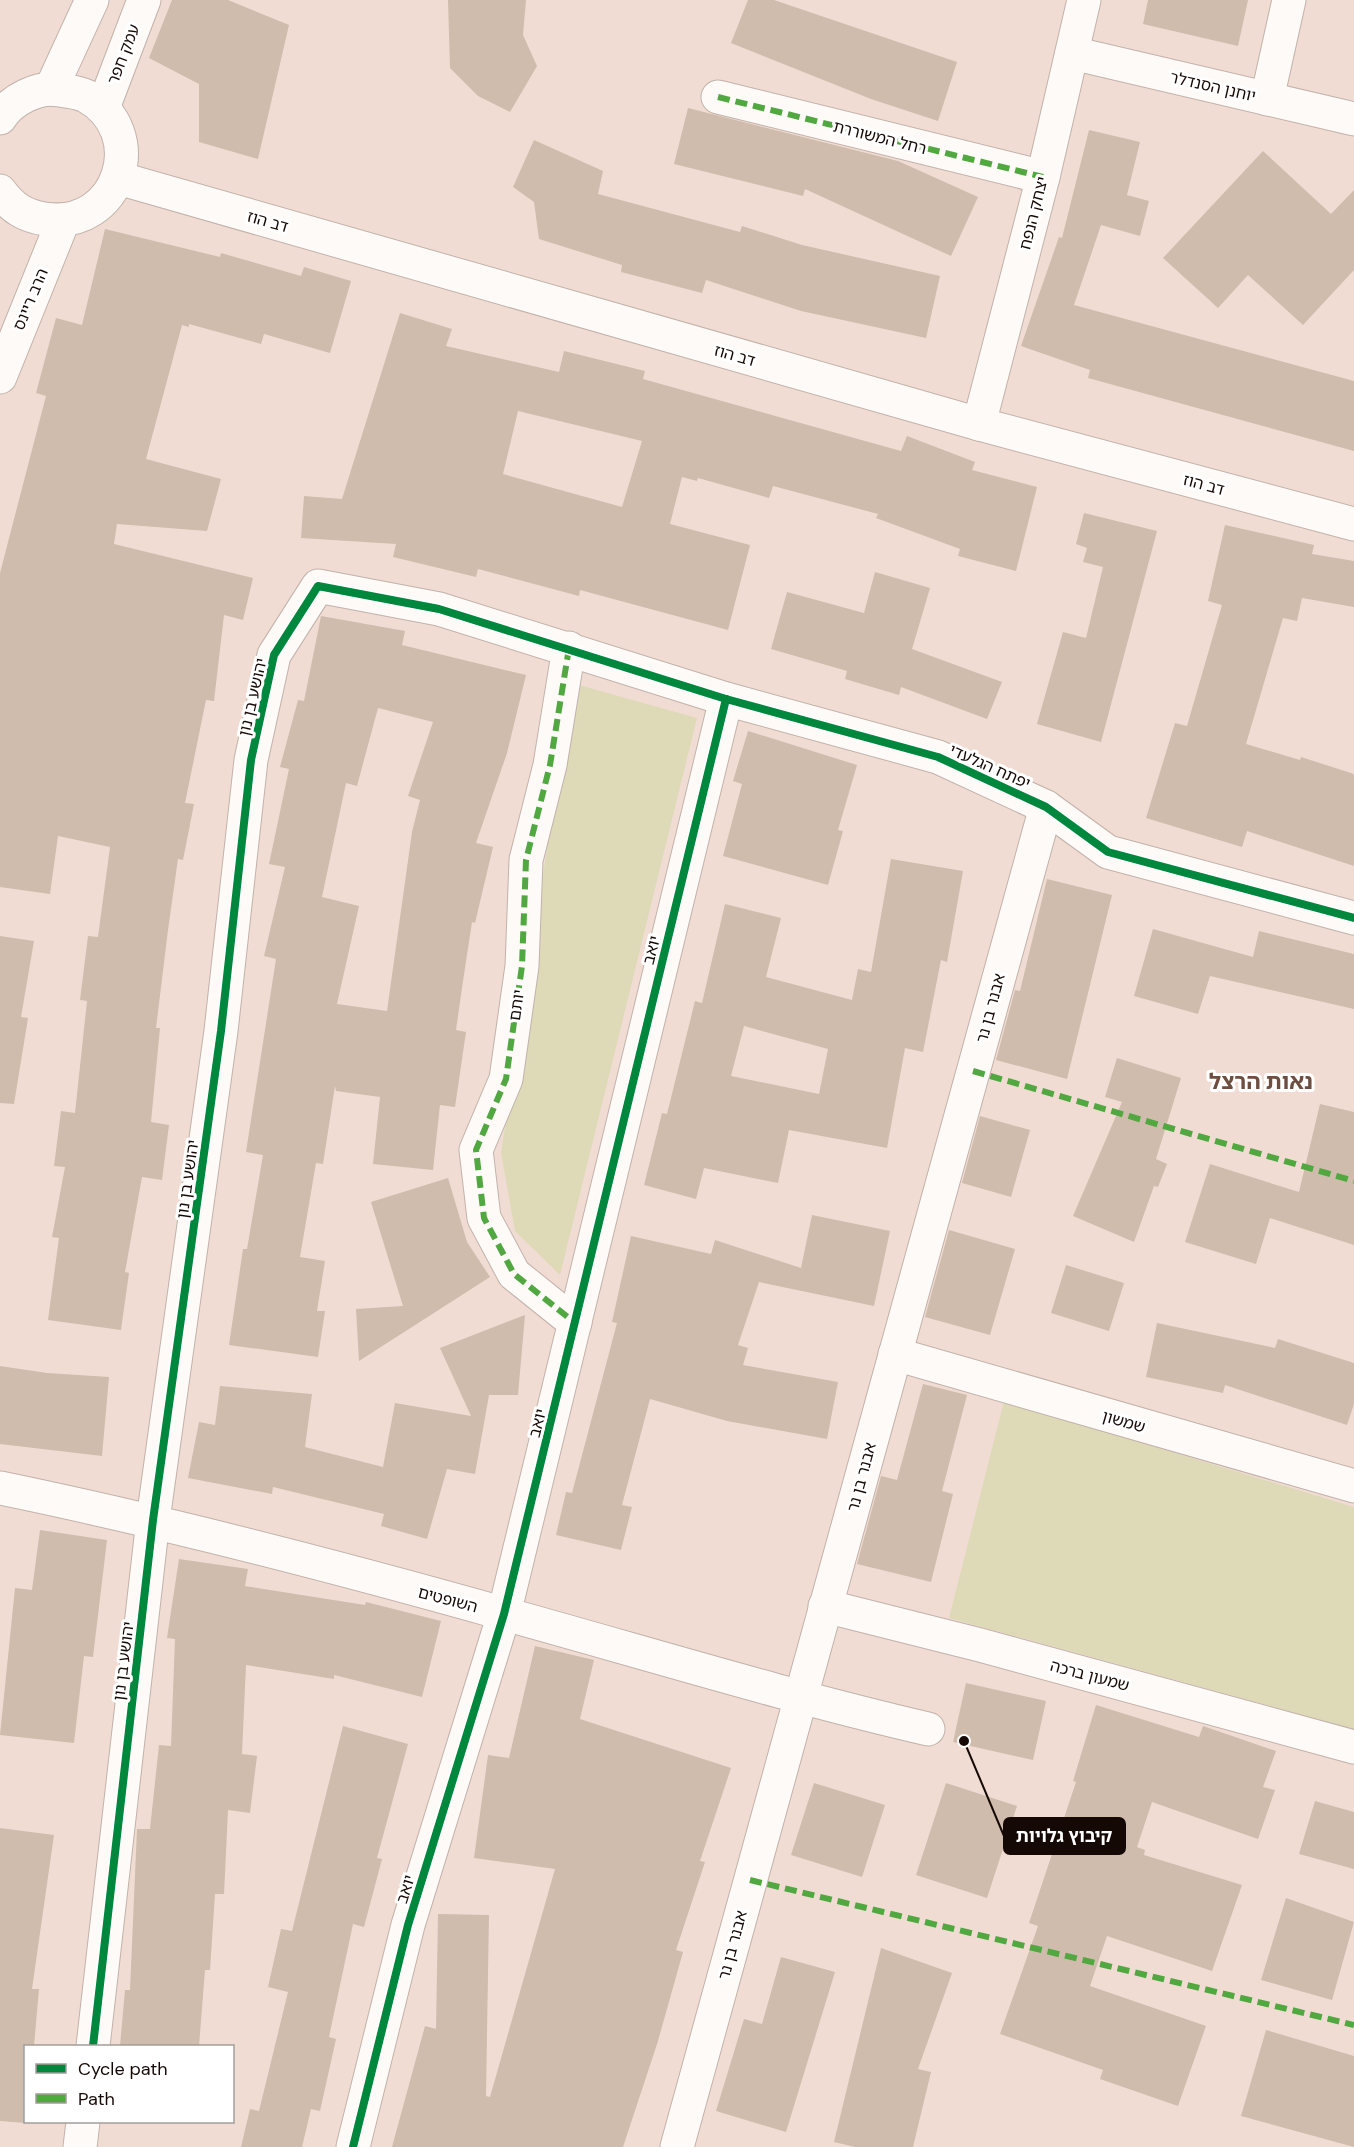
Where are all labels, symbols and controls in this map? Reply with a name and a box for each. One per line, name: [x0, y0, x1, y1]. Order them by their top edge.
street label: עמק חפר: [102, 21, 145, 87]
street label: יוחנן הסנדלר: [1168, 66, 1258, 107]
street label: רחל המשוררת: [831, 116, 929, 159]
street label: יצחק הנפח: [1014, 174, 1053, 252]
street label: דב הוז: [245, 206, 291, 237]
street label: הרב ריינס: [8, 265, 53, 333]
street label: דב הוז: [712, 340, 758, 371]
street label: דב הוז: [1181, 469, 1227, 500]
street label: יהושע בן נון: [233, 656, 272, 738]
street label: יפתח הגלעדי: [946, 739, 1034, 794]
street label: יואב: [638, 934, 665, 967]
street label: אבנר בן נר: [971, 971, 1010, 1045]
street label: יותם: [504, 988, 529, 1022]
district label: נאות הרצל: [1209, 1067, 1313, 1096]
street label: יהושע בן נון: [172, 1138, 203, 1220]
street label: שמשון: [1100, 1405, 1148, 1438]
street label: יואב: [524, 1407, 551, 1440]
street label: אבנר בן נר: [842, 1440, 881, 1514]
street label: השופטים: [416, 1581, 480, 1618]
street label: יהושע בן נון: [108, 1620, 139, 1702]
street label: שמעון ברכה: [1048, 1655, 1132, 1696]
callout: קיבוץ גלויות: [1004, 1818, 1125, 1854]
text: קיבוץ גלויות: [1016, 1824, 1113, 1848]
street label: יואב: [391, 1872, 420, 1906]
street label: אבנר בן נר: [713, 1908, 752, 1982]
legend: [24, 2045, 234, 2123]
text: Cycle path: [78, 2057, 168, 2081]
text: Path: [78, 2087, 115, 2111]

